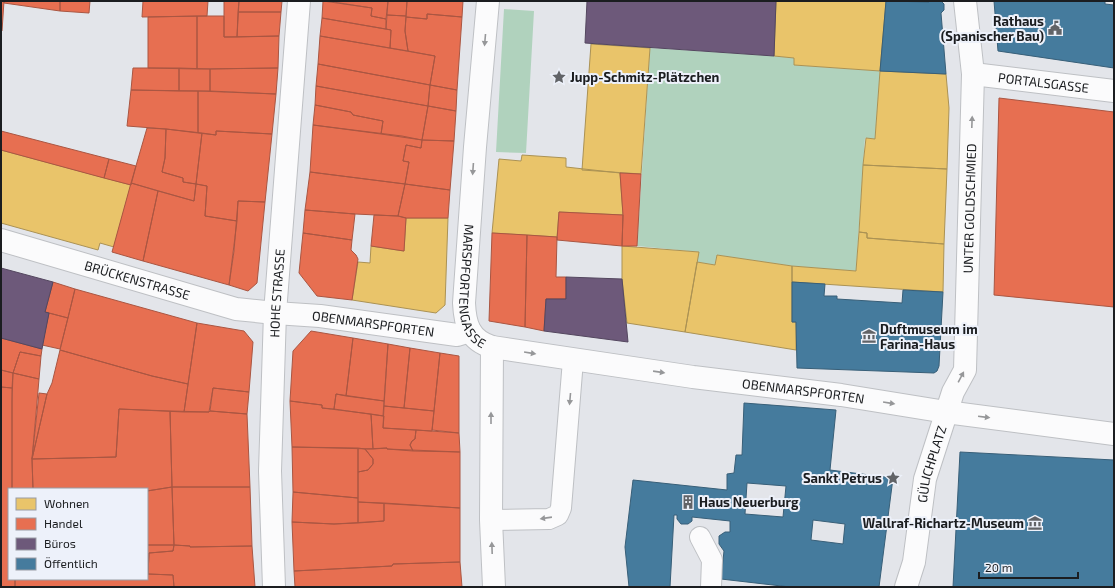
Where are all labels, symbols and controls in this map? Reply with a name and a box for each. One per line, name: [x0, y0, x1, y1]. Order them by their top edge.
place label: Rathaus (Spanischer Bau): [941, 13, 1044, 44]
public building icon: Rathaus (Spanischer Bau): [1047, 20, 1063, 36]
one-way arrow: [481, 34, 488, 46]
place icon: Jupp-Schmitz-Plätzchen: [551, 69, 567, 85]
place label: Jupp-Schmitz-Plätzchen: [570, 69, 720, 85]
street label: PORTALSGASSE: [997, 69, 1090, 96]
one-way arrow: [969, 115, 975, 128]
street label: UNTER GOLDSCHMIED: [960, 143, 979, 274]
one-way arrow: [470, 163, 477, 175]
street label: MARSPFORTENGASSE: [456, 224, 489, 351]
street label: HOHE STRASSE: [266, 248, 288, 338]
street label: BRÜCKENSTRASSE: [83, 257, 192, 303]
street label: OBENMARSPFORTEN: [312, 307, 435, 340]
place label: Duftmuseum im Farina-Haus: [880, 321, 978, 352]
museum icon: Duftmuseum im Farina-Haus: [861, 328, 877, 344]
one-way arrow: [524, 350, 536, 356]
one-way arrow: [653, 369, 665, 375]
one-way arrow: [958, 371, 964, 382]
street label: OBENMARSPFORTEN: [741, 375, 866, 407]
one-way arrow: [567, 393, 574, 405]
one-way arrow: [883, 400, 895, 406]
one-way arrow: [488, 411, 494, 424]
one-way arrow: [978, 414, 990, 420]
street label: GÜLICHPLATZ: [914, 423, 950, 504]
place label: Sankt Petrus: [803, 470, 882, 486]
place icon: Sankt Petrus: [885, 470, 901, 486]
legend: [8, 488, 148, 580]
building icon: Haus Neuerburg: [680, 494, 696, 510]
place label: Haus Neuerburg: [699, 494, 799, 510]
text: Wohnen: [44, 496, 89, 510]
one-way arrow: [540, 515, 552, 521]
place label: Wallraf-Richartz-Museum: [862, 515, 1024, 531]
museum icon: Wallraf-Richartz-Museum: [1027, 515, 1043, 531]
text: Handel: [44, 516, 83, 530]
text: Büros: [44, 536, 76, 550]
one-way arrow: [489, 541, 495, 554]
scale bar: [979, 554, 1078, 580]
text: Öffentlich: [44, 556, 98, 570]
text: 20 m: [985, 560, 1012, 574]

